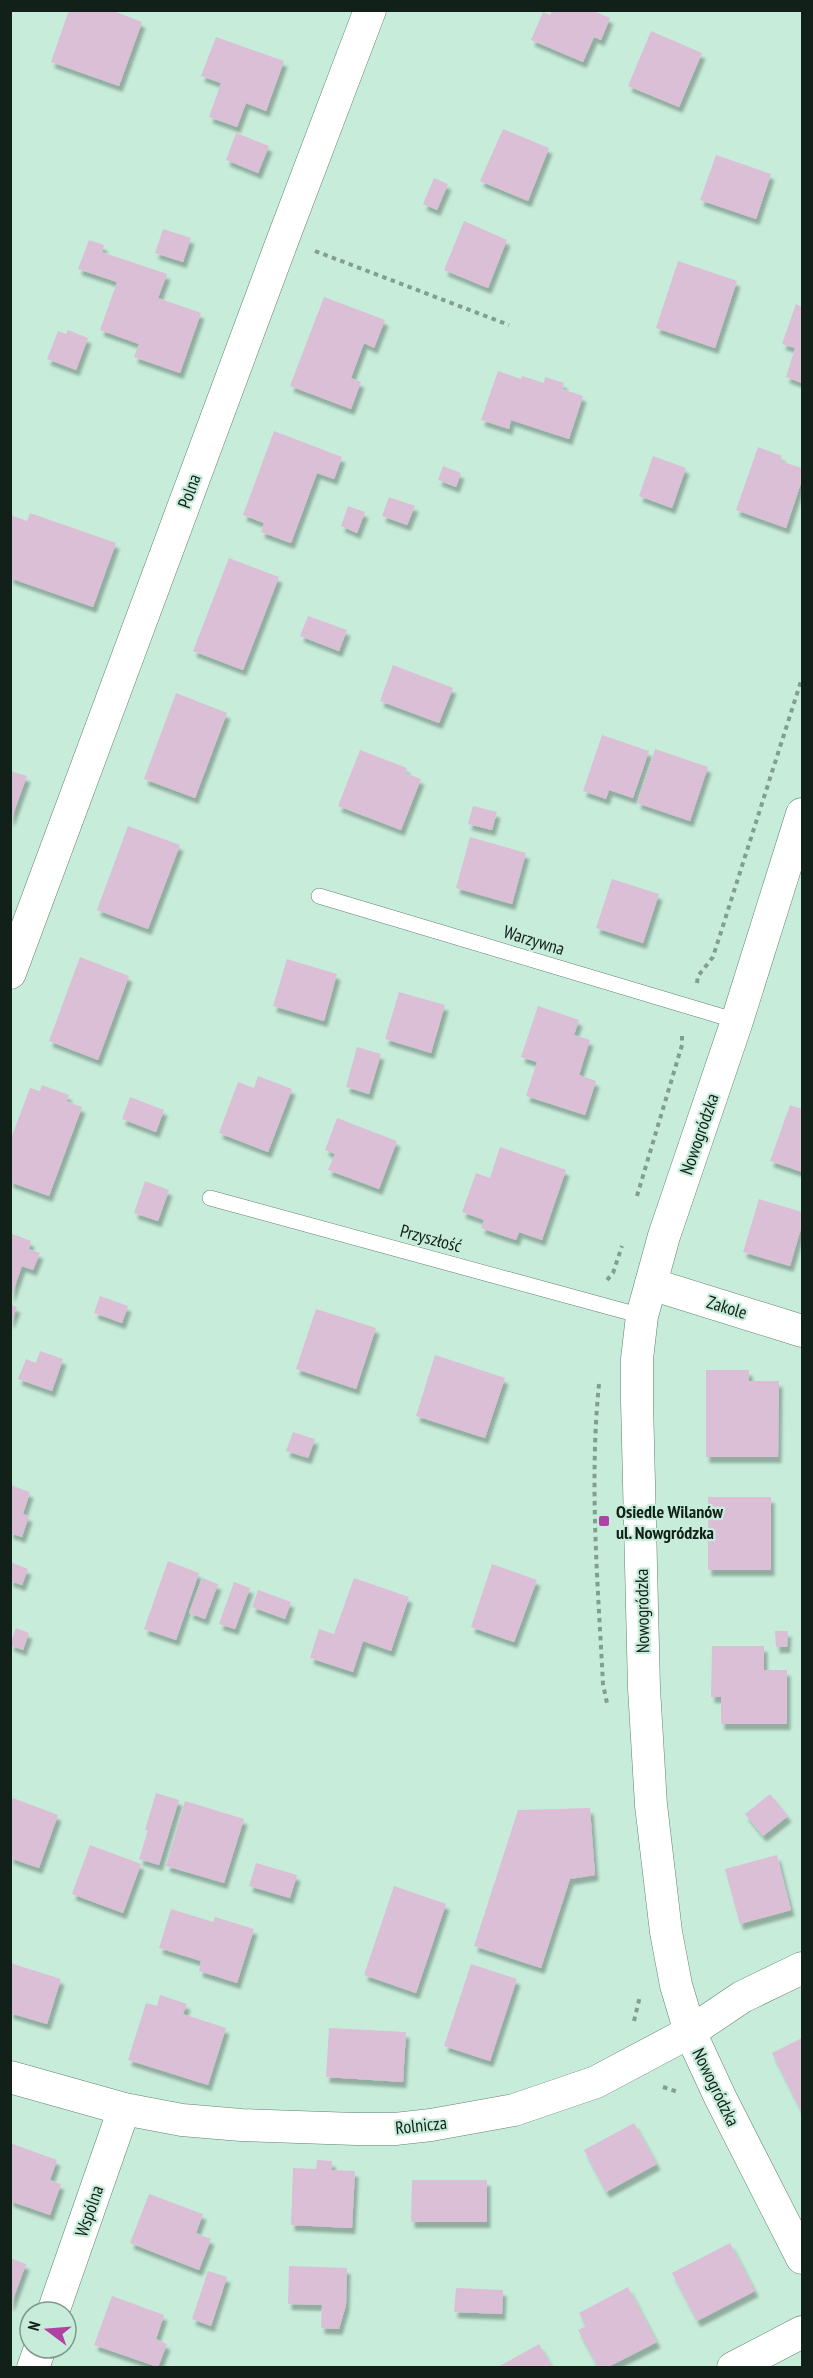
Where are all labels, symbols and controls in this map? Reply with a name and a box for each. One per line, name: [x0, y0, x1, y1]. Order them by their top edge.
street label: Polna: [172, 471, 206, 511]
street label: Warzywna: [501, 920, 567, 960]
street label: Nowogródzka: [674, 1090, 724, 1178]
street label: Przyszłość: [398, 1219, 465, 1257]
street label: Zakole: [704, 1290, 750, 1324]
place label: Osiedle Wilanów ul. Nowgródzka: [616, 1500, 723, 1544]
marker: Osiedle Wilanów ul. Nowgródzka: [597, 1514, 611, 1528]
street label: Nowogródzka: [630, 1569, 654, 1653]
street label: Nowogródzka: [687, 2044, 745, 2130]
street label: Rolnicza: [394, 2111, 448, 2139]
street label: Wspólna: [70, 2182, 108, 2240]
north arrow: [18, 2300, 78, 2360]
text: N: [23, 2319, 44, 2333]

